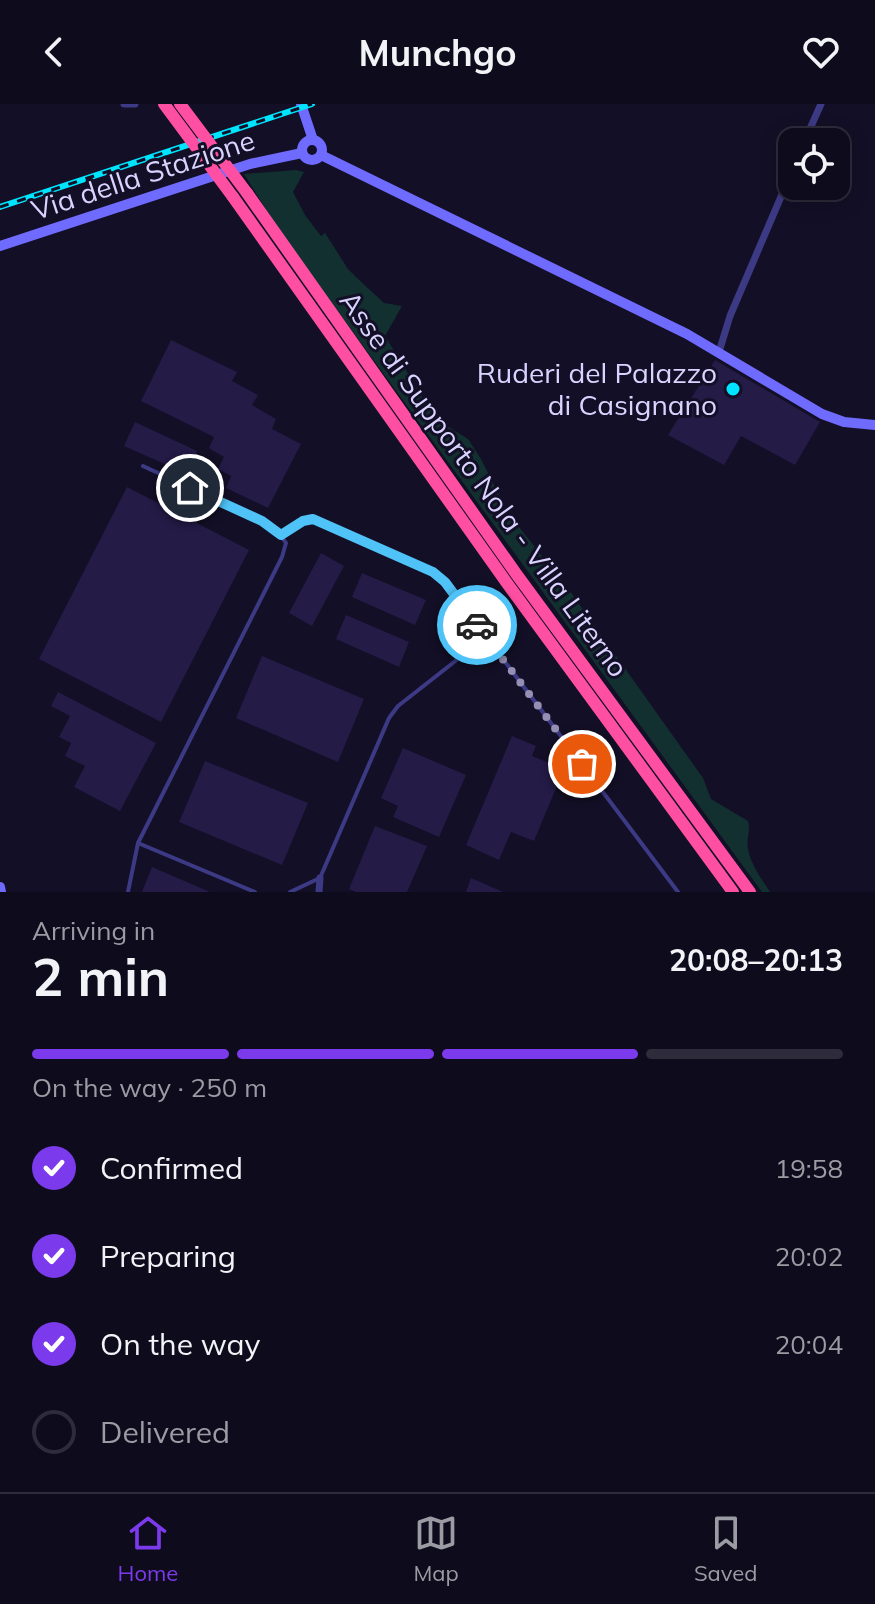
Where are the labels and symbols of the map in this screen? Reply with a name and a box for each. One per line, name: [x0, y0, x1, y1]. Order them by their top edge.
street label: Via della Stazione: [27, 122, 259, 227]
street label: Asse di Supporto Nola - Villa Literno: [333, 284, 636, 684]
place label: Ruderi del Palazzo di Casignano: [477, 355, 717, 422]
marker: Ruderi del Palazzo di Casignano: [724, 380, 742, 398]
pin: [156, 454, 224, 522]
courier: [437, 585, 517, 665]
pin: [548, 730, 616, 798]

